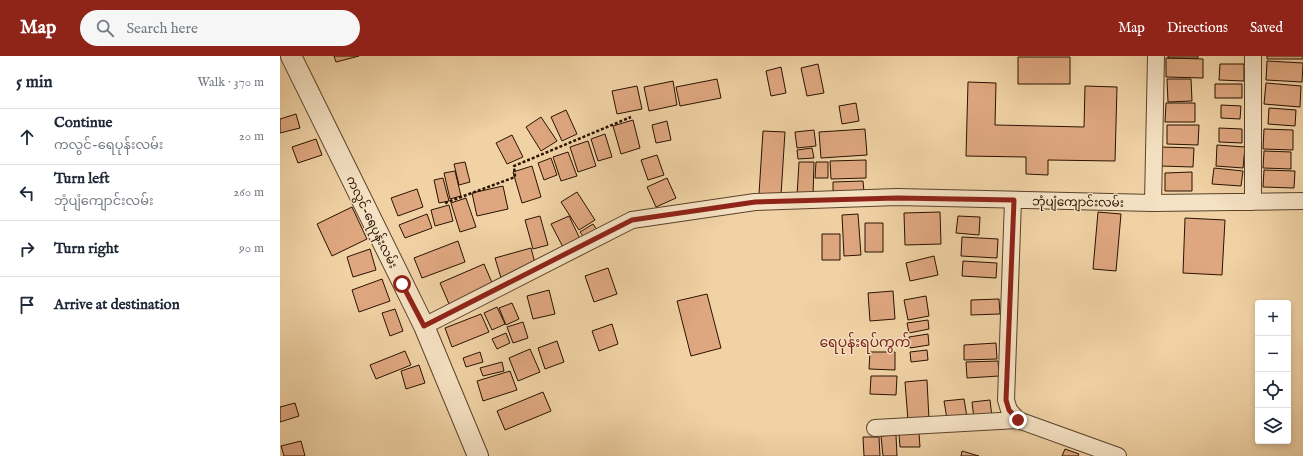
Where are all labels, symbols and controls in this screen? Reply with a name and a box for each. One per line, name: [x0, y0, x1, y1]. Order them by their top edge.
search box: [80, 10, 360, 46]
text: Map: [20, 16, 56, 40]
icon: search: [94, 17, 116, 39]
text: Search here: [126, 19, 198, 38]
text: Map: [1118, 19, 1145, 37]
text: Directions: [1167, 19, 1228, 37]
text: Saved: [1250, 19, 1283, 37]
text: 5 min: [16, 72, 53, 93]
text: Walk · 370 m: [198, 74, 264, 91]
text: Continue: [54, 113, 112, 132]
icon: ahead: [16, 126, 38, 148]
text: 20 m: [239, 128, 264, 145]
text: ကလွင်-ရေပုန်းလမ်း: [54, 137, 163, 154]
text: Turn left: [54, 169, 110, 188]
street label: ကလွင်-ရေပုန်းလမ်း: [341, 173, 402, 272]
icon: left: [16, 182, 38, 204]
text: 260 m: [233, 184, 264, 201]
street label: ဘုံပျံကျောင်းလမ်း: [1032, 192, 1124, 213]
text: ဘုံပျံကျောင်းလမ်း: [54, 193, 154, 210]
icon: right: [16, 238, 38, 260]
text: Turn right: [54, 239, 119, 258]
text: 90 m: [239, 240, 264, 257]
route start: [393, 275, 411, 293]
icon: arrive: [16, 294, 38, 316]
text: Arrive at destination: [54, 295, 180, 314]
map controls: [1255, 300, 1291, 444]
button: +: [1255, 300, 1291, 336]
district label: ရေပုန်းရပ်ကွက်: [819, 332, 911, 354]
button: −: [1255, 336, 1291, 372]
button: locate: [1255, 372, 1291, 408]
button: layers: [1255, 408, 1291, 444]
route end: [1009, 411, 1027, 429]

